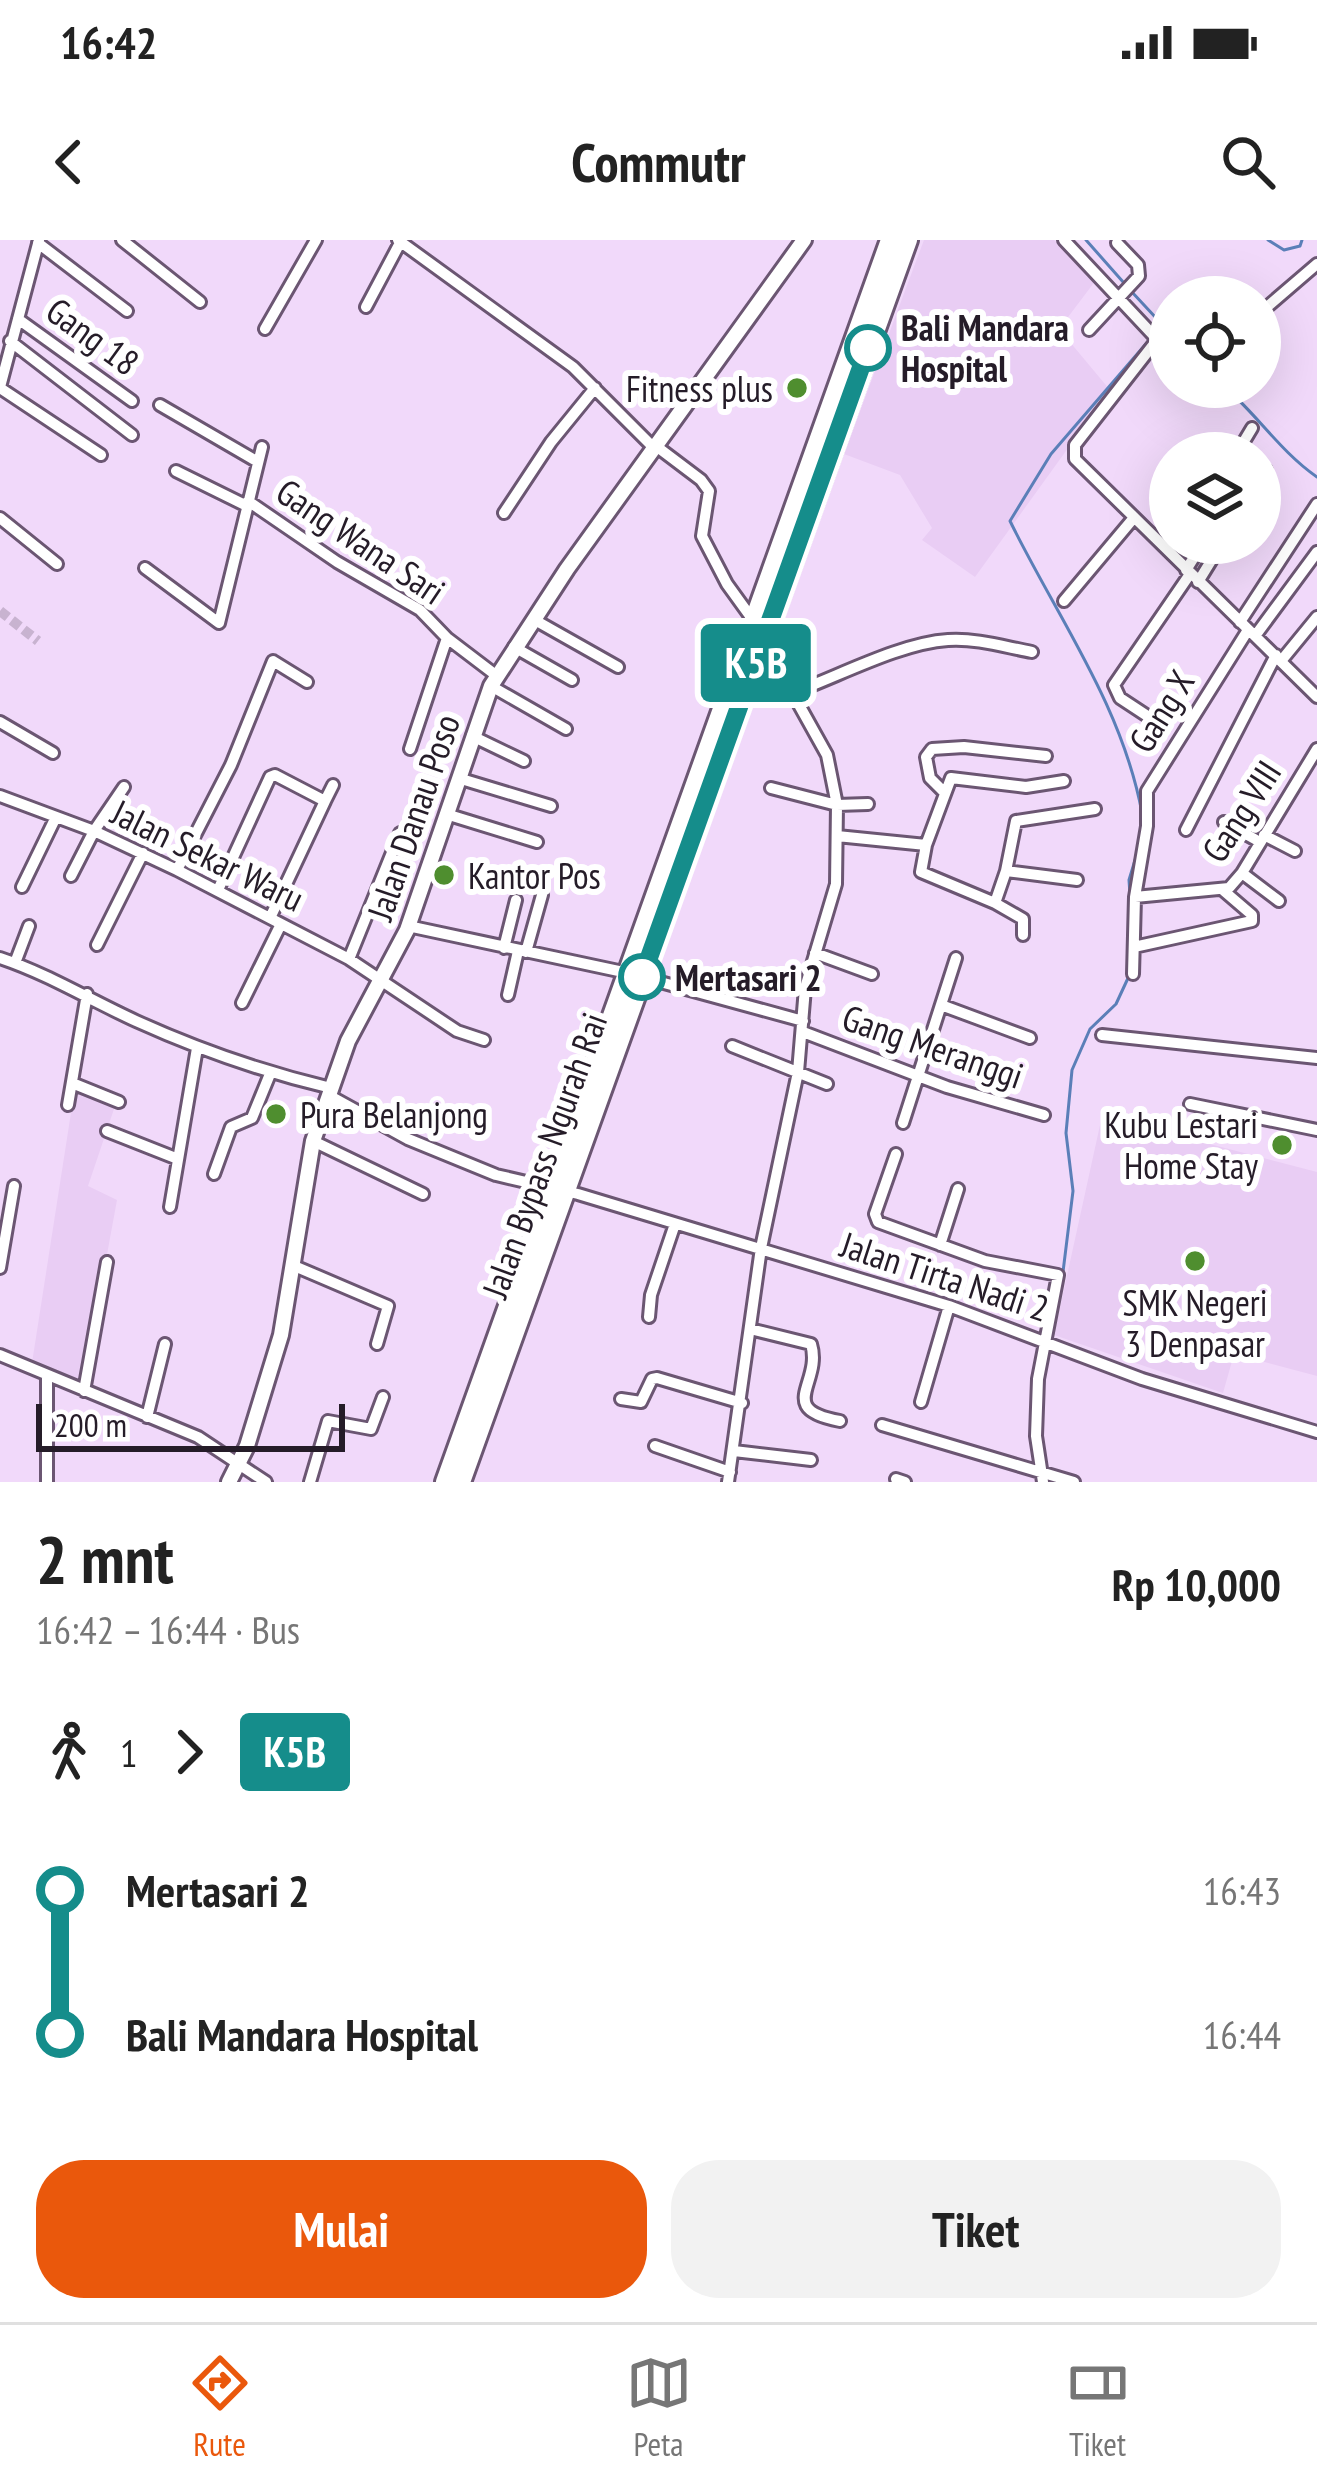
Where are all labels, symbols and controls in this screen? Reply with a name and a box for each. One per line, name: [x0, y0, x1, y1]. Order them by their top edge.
text: 16:42: [60, 13, 157, 71]
text: Commutr: [571, 127, 746, 197]
icon: back: [36, 129, 102, 195]
icon: search: [1215, 129, 1281, 195]
map controls: [1149, 276, 1281, 564]
button: locate: [1149, 276, 1281, 408]
street label: Gang 18: [37, 287, 149, 385]
place label: Bali Mandara Hospital: [901, 304, 1069, 392]
marker: Bali Mandara Hospital: [846, 326, 890, 370]
place label: Fitness plus: [626, 365, 773, 412]
marker: Fitness plus: [784, 375, 810, 401]
button: layers: [1149, 432, 1281, 564]
street label: Gang Wana Sari: [268, 467, 454, 615]
line badge: K5B: [687, 624, 825, 702]
text: K5B: [725, 635, 787, 690]
street label: Gang X: [1118, 661, 1204, 761]
street label: Jalan Danau Poso: [356, 708, 470, 927]
street label: Gang VIII: [1191, 751, 1291, 871]
street label: Jalan Sekar Waru: [103, 788, 312, 922]
place label: Kantor Pos: [468, 852, 601, 899]
marker: Kantor Pos: [431, 862, 457, 888]
place label: Mertasari 2: [675, 954, 822, 1001]
marker: Mertasari 2: [620, 955, 664, 999]
street label: Gang Meranggi: [837, 993, 1029, 1099]
street label: Jalan Bypass Ngurah Rai: [470, 1006, 617, 1305]
place label: Pura Belanjong: [300, 1091, 488, 1138]
marker: Pura Belanjong: [263, 1101, 289, 1127]
place label: Kubu Lestari Home Stay: [1104, 1101, 1258, 1189]
marker: Kubu Lestari Home Stay: [1269, 1132, 1295, 1158]
street label: Jalan Tirta Nadi 2: [834, 1220, 1055, 1332]
marker: SMK Negeri 3 Denpasar: [1182, 1248, 1208, 1274]
place label: SMK Negeri 3 Denpasar: [1123, 1279, 1267, 1367]
scale bar: [36, 1398, 345, 1451]
text: 200 m: [54, 1403, 127, 1446]
text: 2 mnt: [36, 1516, 174, 1601]
text: Rp 10,000: [1112, 1555, 1281, 1613]
text: 16:42 – 16:44 · Bus: [36, 1604, 300, 1655]
icon: walk: [36, 1719, 102, 1785]
icon: forward: [156, 1719, 222, 1785]
text: K5B: [264, 1724, 326, 1779]
text: 1: [120, 1727, 138, 1778]
text: Mertasari 2: [126, 1861, 310, 1919]
text: 16:43: [1203, 1865, 1281, 1916]
text: Bali Mandara Hospital: [126, 2005, 478, 2063]
text: 16:44: [1203, 2009, 1281, 2060]
button: Mulai: [36, 2160, 647, 2298]
button: Tiket: [671, 2160, 1281, 2298]
tab: Rute: [187, 2350, 253, 2465]
tab: Peta: [626, 2350, 692, 2465]
tab: Tiket: [1065, 2350, 1131, 2465]

